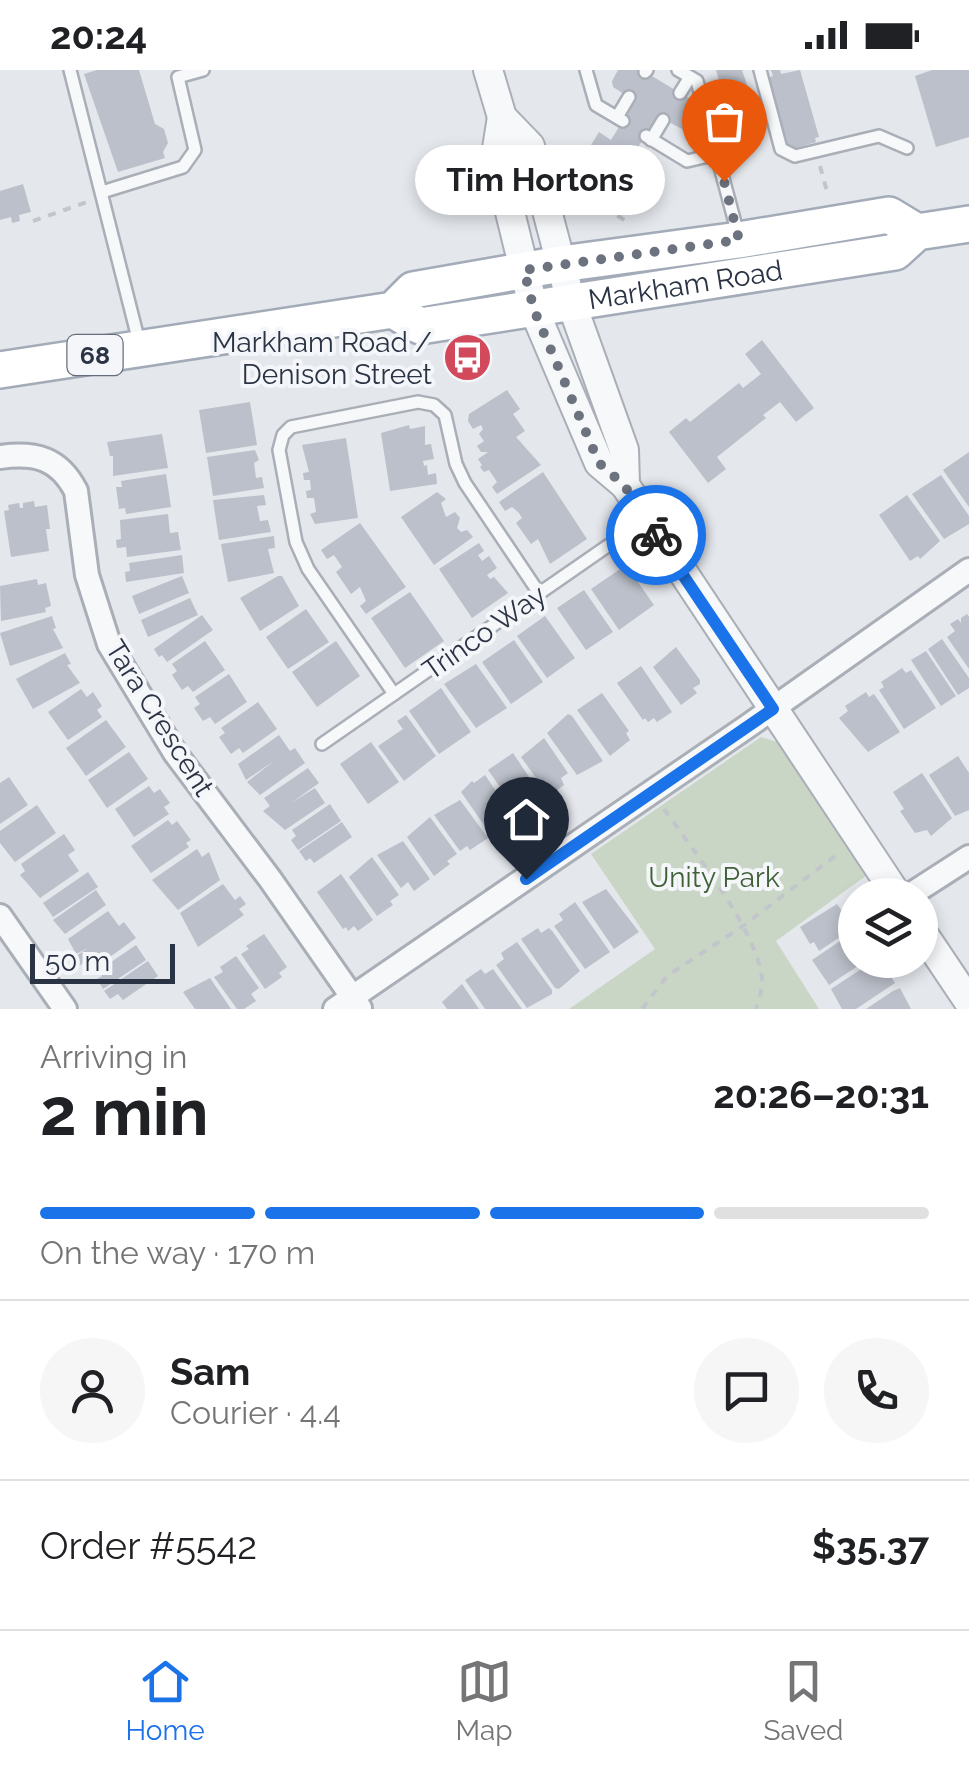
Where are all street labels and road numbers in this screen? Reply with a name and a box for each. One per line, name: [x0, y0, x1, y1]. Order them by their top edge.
street label: Markham Road: [586, 254, 785, 317]
road number: 68: [68, 335, 122, 375]
street label: Trinco Way: [416, 578, 552, 687]
street label: Tara Crescent: [99, 634, 221, 803]

